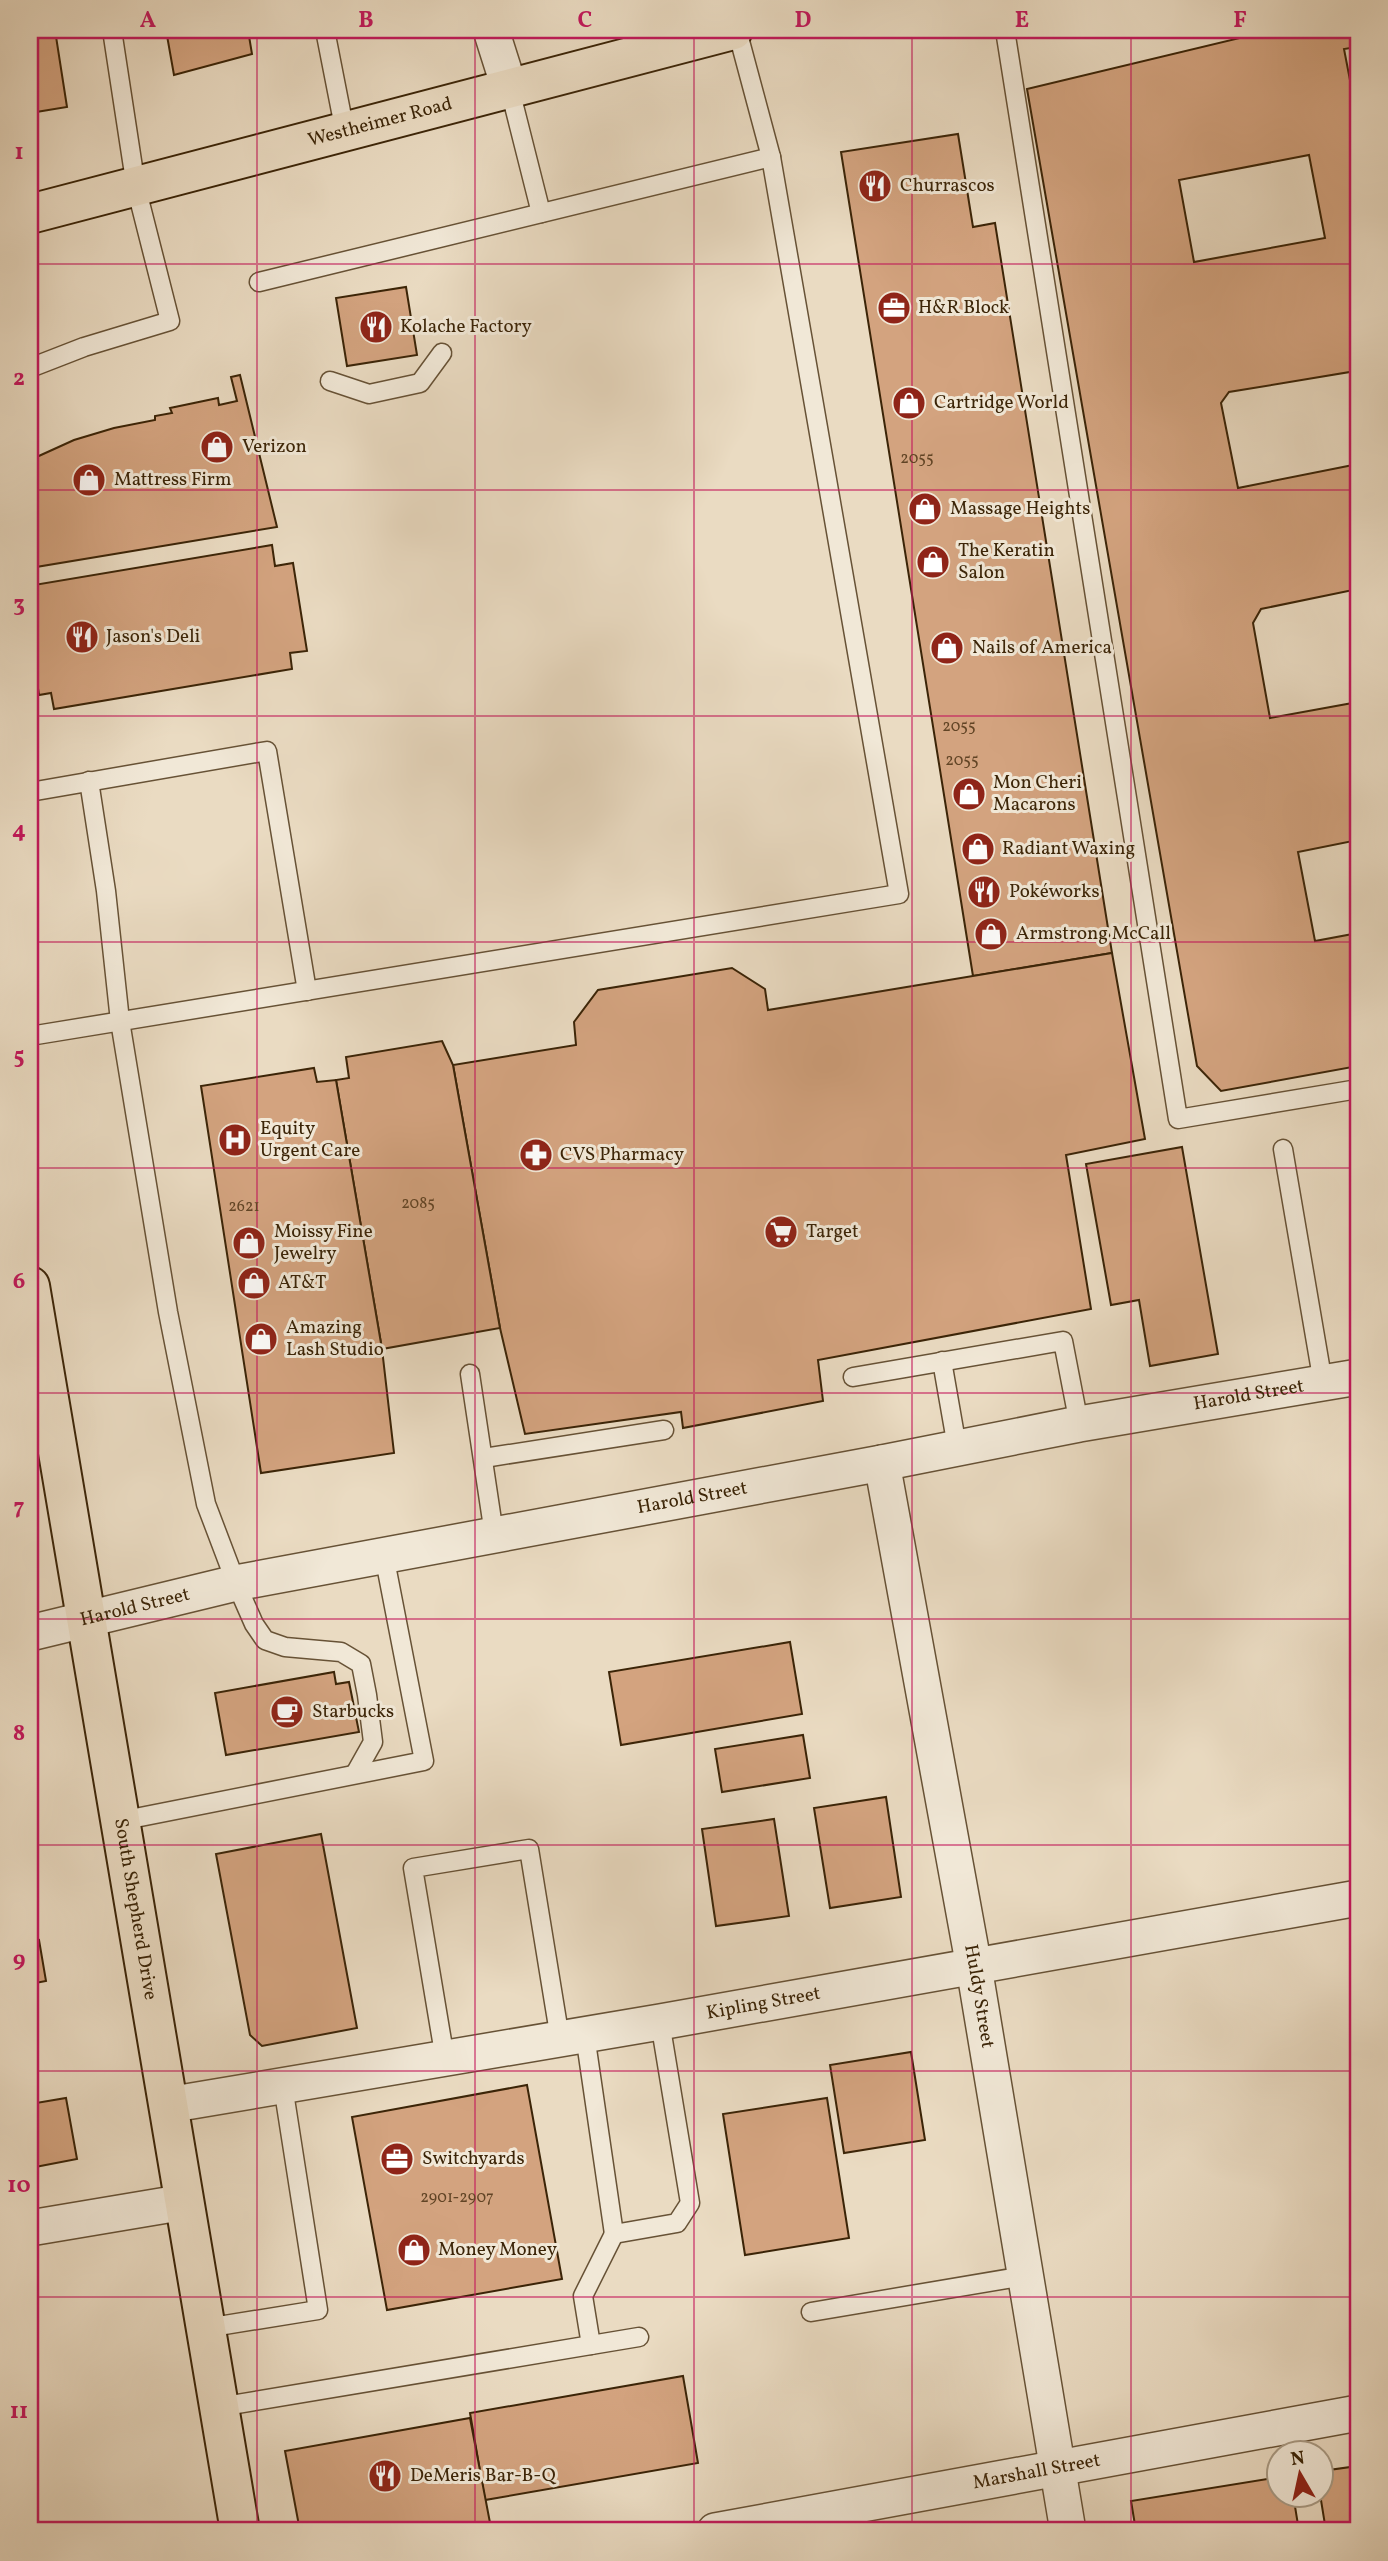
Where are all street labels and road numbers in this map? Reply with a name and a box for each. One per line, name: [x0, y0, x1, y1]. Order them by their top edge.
street label: Westheimer Road: [305, 91, 455, 154]
street label: Harold Street: [1192, 1373, 1306, 1418]
street label: Harold Street: [635, 1475, 750, 1521]
street label: Harold Street: [78, 1582, 193, 1633]
street label: South Shepherd Drive: [107, 1816, 163, 2002]
street label: Huldy Street: [957, 1942, 1000, 2050]
street label: Kipling Street: [704, 1981, 823, 2027]
street label: Marshall Street: [971, 2447, 1103, 2496]

